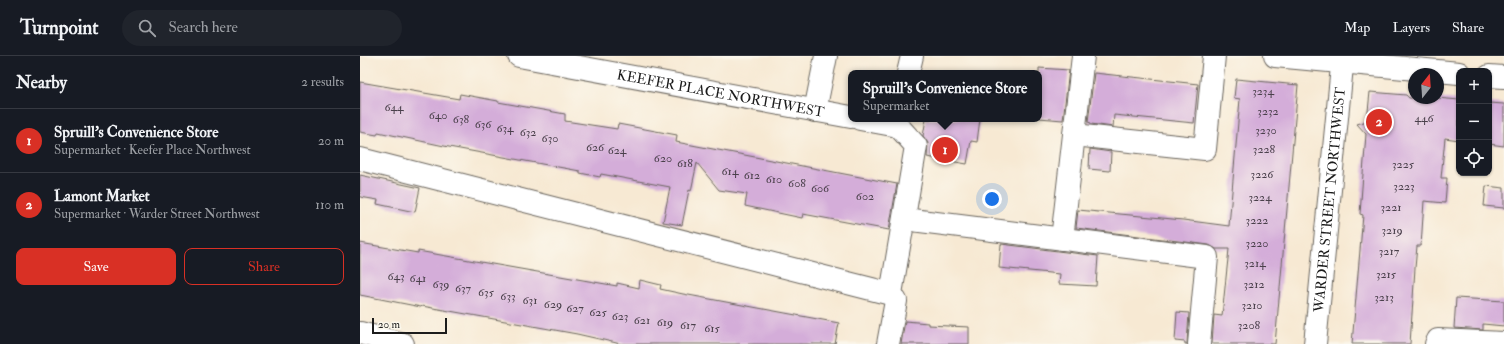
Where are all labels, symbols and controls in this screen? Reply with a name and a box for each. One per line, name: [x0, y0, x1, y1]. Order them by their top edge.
search box: [122, 10, 402, 46]
text: Turnpoint: [20, 16, 98, 40]
icon: search: [136, 17, 158, 39]
text: Search here: [168, 18, 238, 37]
text: Map: [1344, 19, 1370, 36]
text: Layers: [1392, 19, 1430, 36]
text: Share: [1452, 19, 1484, 36]
street label: KEEFER PLACE NORTHWEST: [616, 66, 826, 121]
north arrow: [1408, 68, 1444, 104]
map controls: [1456, 68, 1492, 176]
button: +: [1456, 68, 1492, 104]
popup: [848, 70, 1042, 122]
text: Nearby: [16, 72, 67, 93]
text: 2 results: [301, 74, 344, 90]
text: Spruill's Convenience Store: [863, 79, 1027, 98]
house number: 3234: [1252, 84, 1274, 99]
street label: WARDER STREET NORTHWEST: [1310, 86, 1349, 314]
text: Supermarket: [863, 98, 929, 114]
house number: 644: [385, 100, 404, 115]
house number: 3232: [1257, 104, 1279, 119]
button: −: [1456, 104, 1492, 140]
pin: 2: [1366, 107, 1392, 137]
house number: 640: [429, 108, 447, 123]
house number: 446: [1415, 111, 1434, 126]
house number: 638: [453, 112, 470, 127]
house number: 636: [475, 117, 492, 132]
house number: 634: [496, 121, 514, 136]
text: Spruill's Convenience Store: [54, 123, 218, 142]
house number: 3230: [1255, 123, 1277, 138]
house number: 632: [520, 125, 536, 140]
house number: 630: [542, 131, 558, 146]
text: 1: [27, 133, 31, 149]
text: 20 m: [318, 133, 344, 149]
pin: 1: [932, 135, 958, 165]
house number: 626: [586, 140, 605, 155]
button: locate: [1456, 140, 1492, 176]
text: Supermarket · Keefer Place Northwest: [54, 142, 251, 158]
house number: 3228: [1253, 142, 1276, 157]
house number: 624: [608, 143, 627, 158]
house number: 620: [654, 151, 672, 166]
house number: 618: [677, 156, 693, 171]
house number: 3225: [1392, 157, 1415, 172]
house number: 614: [722, 164, 739, 179]
house number: 3226: [1251, 167, 1274, 182]
house number: 612: [744, 168, 760, 183]
house number: 610: [766, 172, 782, 187]
house number: 608: [788, 176, 806, 191]
house number: 3223: [1393, 179, 1415, 194]
house number: 606: [811, 181, 830, 196]
text: Lamont Market: [54, 187, 150, 206]
house number: 602: [856, 189, 874, 204]
your location: [982, 189, 1002, 209]
house number: 3224: [1248, 190, 1272, 205]
text: 2: [26, 197, 32, 213]
text: 110 m: [315, 197, 344, 213]
house number: 3221: [1380, 200, 1402, 215]
text: Supermarket · Warder Street Northwest: [54, 206, 260, 222]
house number: 3222: [1246, 213, 1268, 228]
house number: 3219: [1381, 223, 1403, 238]
house number: 3220: [1246, 236, 1268, 251]
house number: 3217: [1379, 244, 1400, 259]
button: Save: [16, 248, 176, 285]
button: Share: [184, 248, 344, 285]
house number: 3214: [1244, 256, 1266, 271]
house number: 3215: [1376, 267, 1397, 282]
house number: 643: [387, 269, 405, 284]
house number: 641: [410, 271, 426, 286]
house number: 639: [433, 277, 449, 292]
house number: 3212: [1243, 277, 1265, 292]
house number: 637: [455, 281, 472, 296]
house number: 635: [478, 285, 495, 300]
house number: 633: [500, 289, 516, 304]
house number: 3213: [1374, 290, 1394, 305]
house number: 631: [523, 293, 537, 308]
house number: 629: [544, 297, 562, 312]
house number: 3210: [1241, 298, 1263, 313]
house number: 627: [566, 301, 584, 316]
house number: 625: [589, 305, 607, 320]
house number: 623: [612, 309, 628, 324]
house number: 621: [634, 313, 650, 328]
house number: 619: [657, 315, 673, 330]
scale bar: [372, 316, 447, 335]
text: 20 m: [378, 318, 400, 331]
house number: 617: [680, 318, 696, 333]
house number: 3208: [1238, 318, 1261, 333]
house number: 615: [704, 321, 720, 336]

